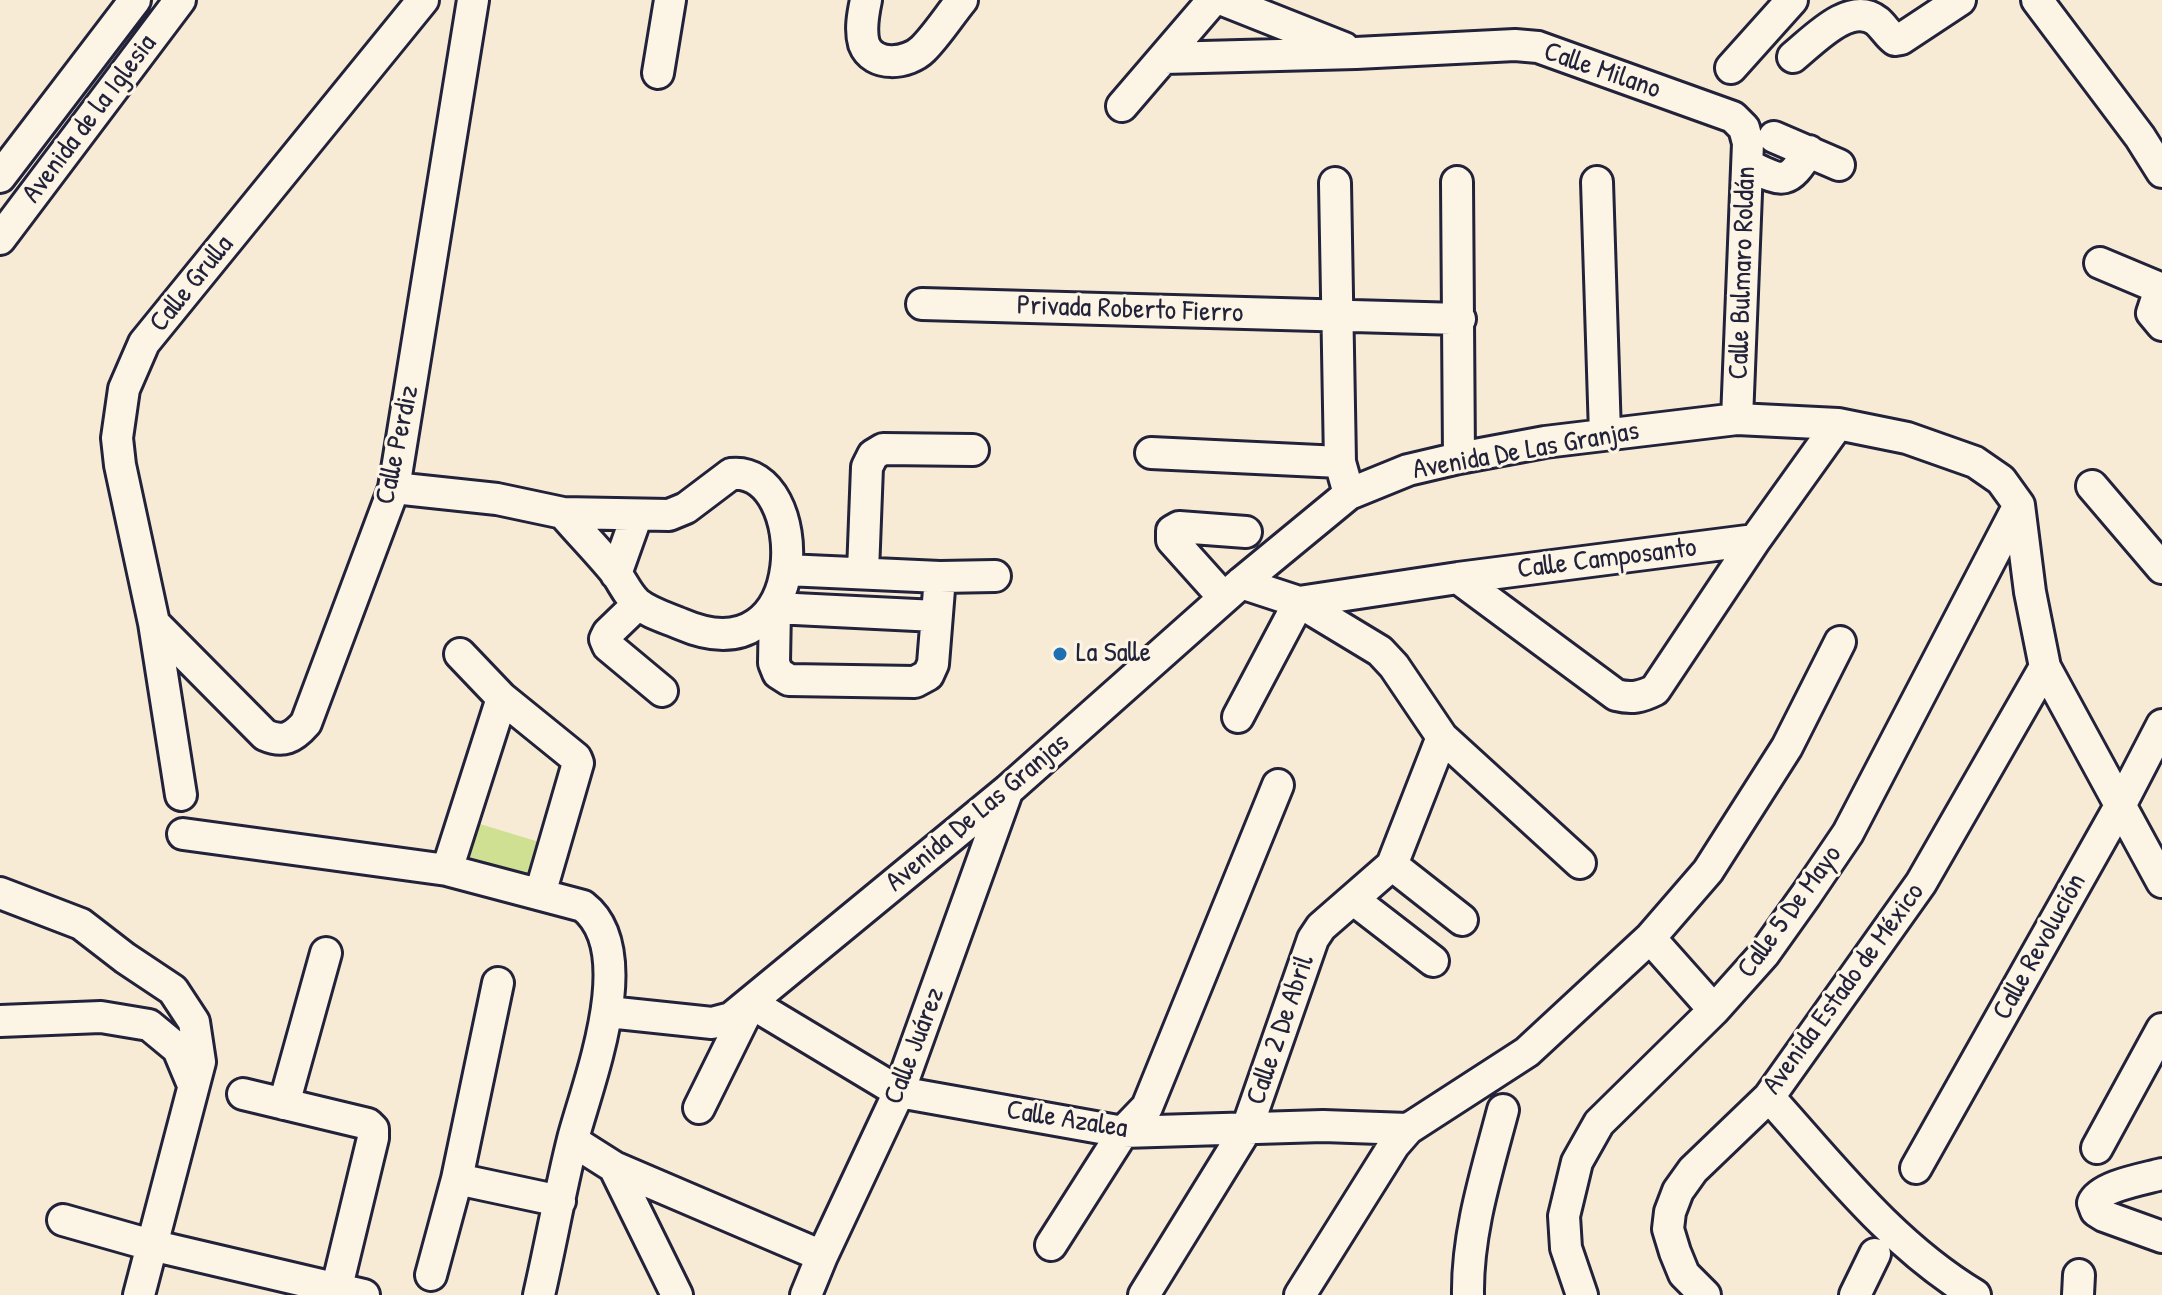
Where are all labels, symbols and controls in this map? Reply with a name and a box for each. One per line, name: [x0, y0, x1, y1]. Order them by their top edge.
street label: Avenida de la Iglesia: [16, 28, 164, 210]
street label: Calle Milano: [1539, 35, 1665, 107]
street label: Calle Bulmaro Roldán: [1722, 166, 1764, 380]
street label: Calle Grulla: [143, 229, 241, 339]
street label: Privada Roberto Fierro: [1016, 289, 1244, 331]
street label: Calle Perdiz: [369, 383, 427, 507]
street label: Avenida De Las Granjas: [1410, 415, 1642, 487]
street label: Calle Camposanto: [1516, 531, 1698, 587]
place label: La Salle: [1076, 637, 1151, 671]
marker: La Salle: [1051, 645, 1069, 663]
street label: Avenida De Las Granjas: [880, 727, 1076, 899]
street label: Calle 5 De Mayo: [1731, 839, 1849, 985]
street label: Calle Revolución: [1986, 868, 2094, 1026]
street label: Avenida Estado de México: [1756, 877, 1932, 1101]
street label: Calle 2 De Abril: [1240, 951, 1322, 1109]
street label: Calle Juárez: [877, 983, 953, 1109]
street label: Calle Azalea: [1004, 1094, 1130, 1146]

